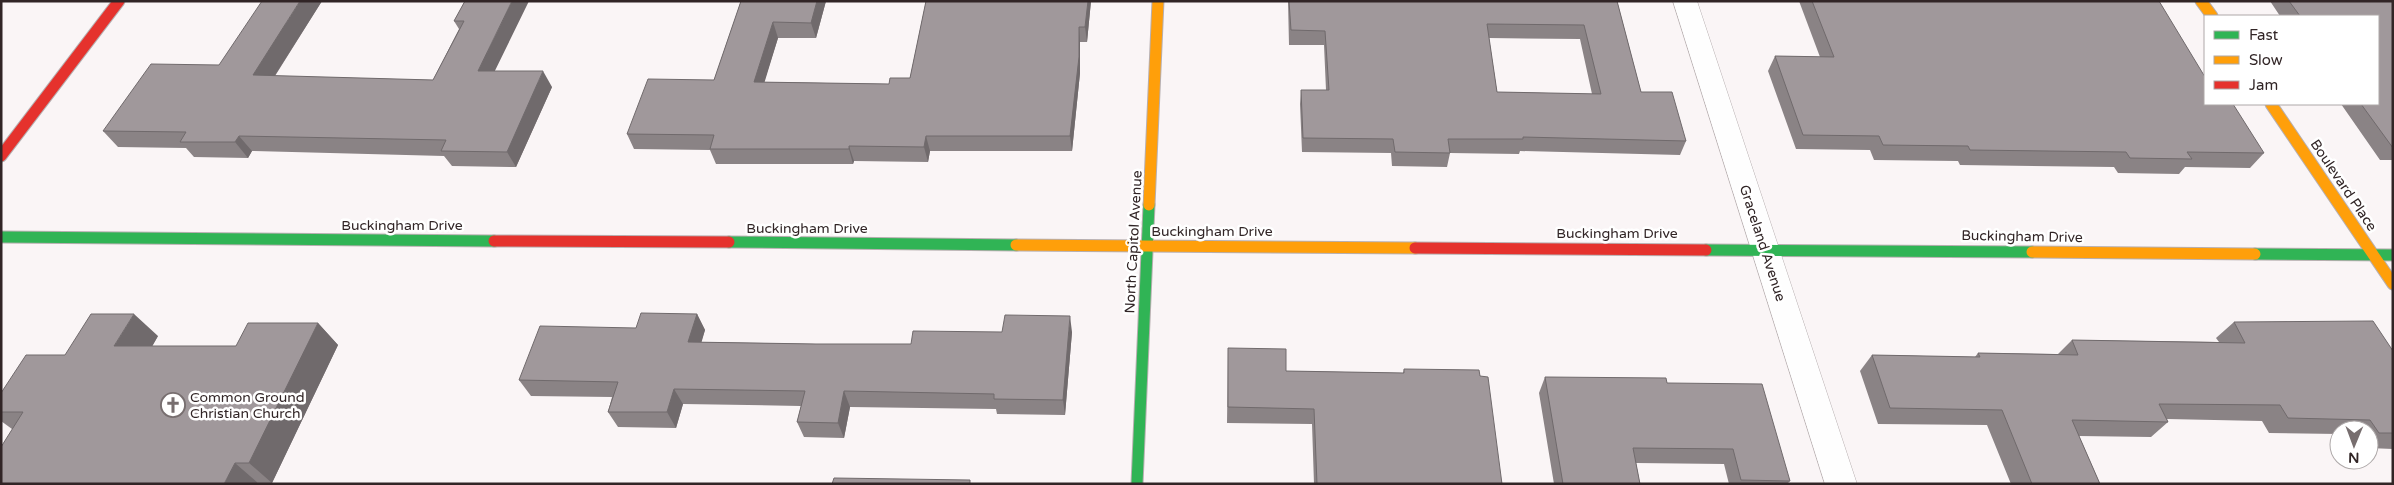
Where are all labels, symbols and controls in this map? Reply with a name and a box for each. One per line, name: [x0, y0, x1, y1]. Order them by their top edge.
legend: [2204, 15, 2379, 105]
text: Fast: [2249, 26, 2279, 44]
text: Slow: [2249, 51, 2283, 69]
text: Jam: [2249, 76, 2278, 94]
street label: Boulevard Place: [2307, 136, 2381, 234]
street label: North Capitol Avenue: [1121, 170, 1146, 314]
street label: Graceland Avenue: [1736, 183, 1789, 304]
street label: Buckingham Drive: [341, 217, 463, 234]
street label: Buckingham Drive: [746, 220, 868, 237]
street label: Buckingham Drive: [1151, 223, 1273, 240]
street label: Buckingham Drive: [1556, 225, 1678, 242]
street label: Buckingham Drive: [1961, 227, 2083, 246]
place label: Common Ground Christian Church: [190, 389, 305, 422]
church icon: Common Ground Christian Church: [160, 392, 186, 418]
north arrow: [2329, 420, 2379, 470]
text: N: [2348, 449, 2360, 466]

